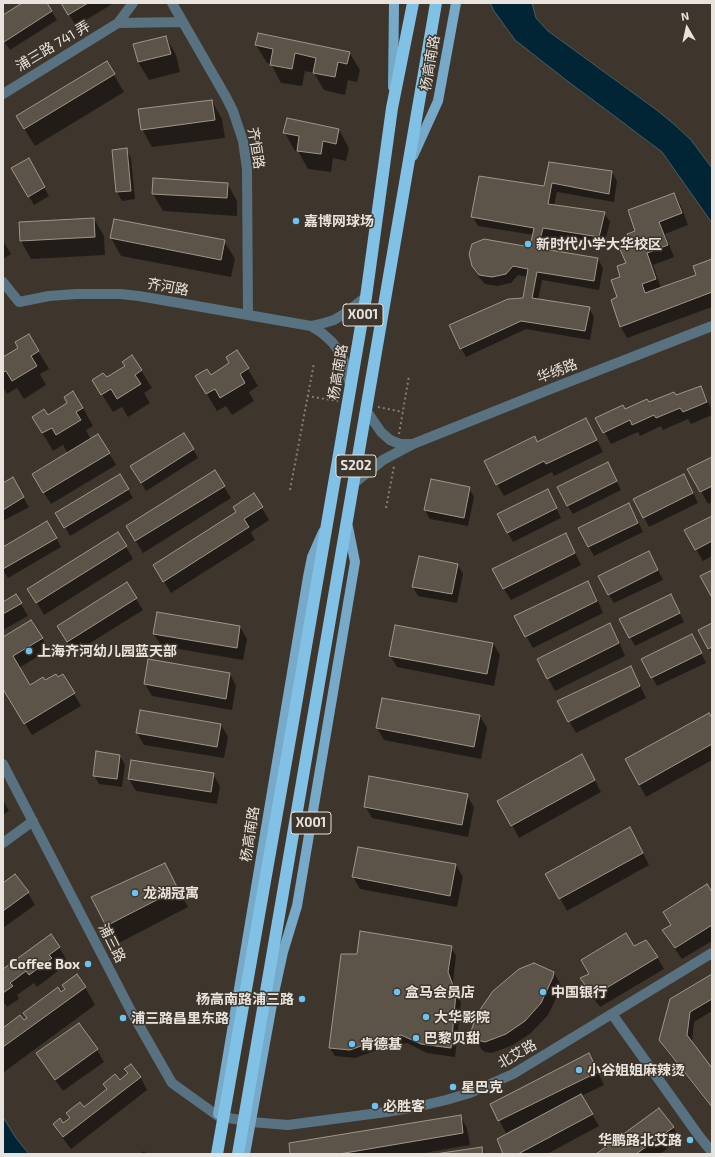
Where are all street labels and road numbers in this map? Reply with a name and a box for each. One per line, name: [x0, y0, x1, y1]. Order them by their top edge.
street label: 浦三路 741 弄: [13, 17, 93, 75]
street label: 杨高南路: [417, 34, 443, 92]
street label: 齐恒路: [244, 126, 268, 170]
street label: 齐河路: [146, 275, 190, 299]
road number: X001: [343, 304, 383, 326]
street label: 杨高南路: [325, 343, 351, 401]
street label: 华绣路: [534, 356, 580, 386]
road number: S202: [336, 455, 376, 477]
street label: 杨高南路: [237, 805, 263, 863]
road number: X001: [291, 812, 331, 834]
street label: 浦三路: [95, 920, 129, 966]
street label: 北艾路: [495, 1036, 539, 1072]

